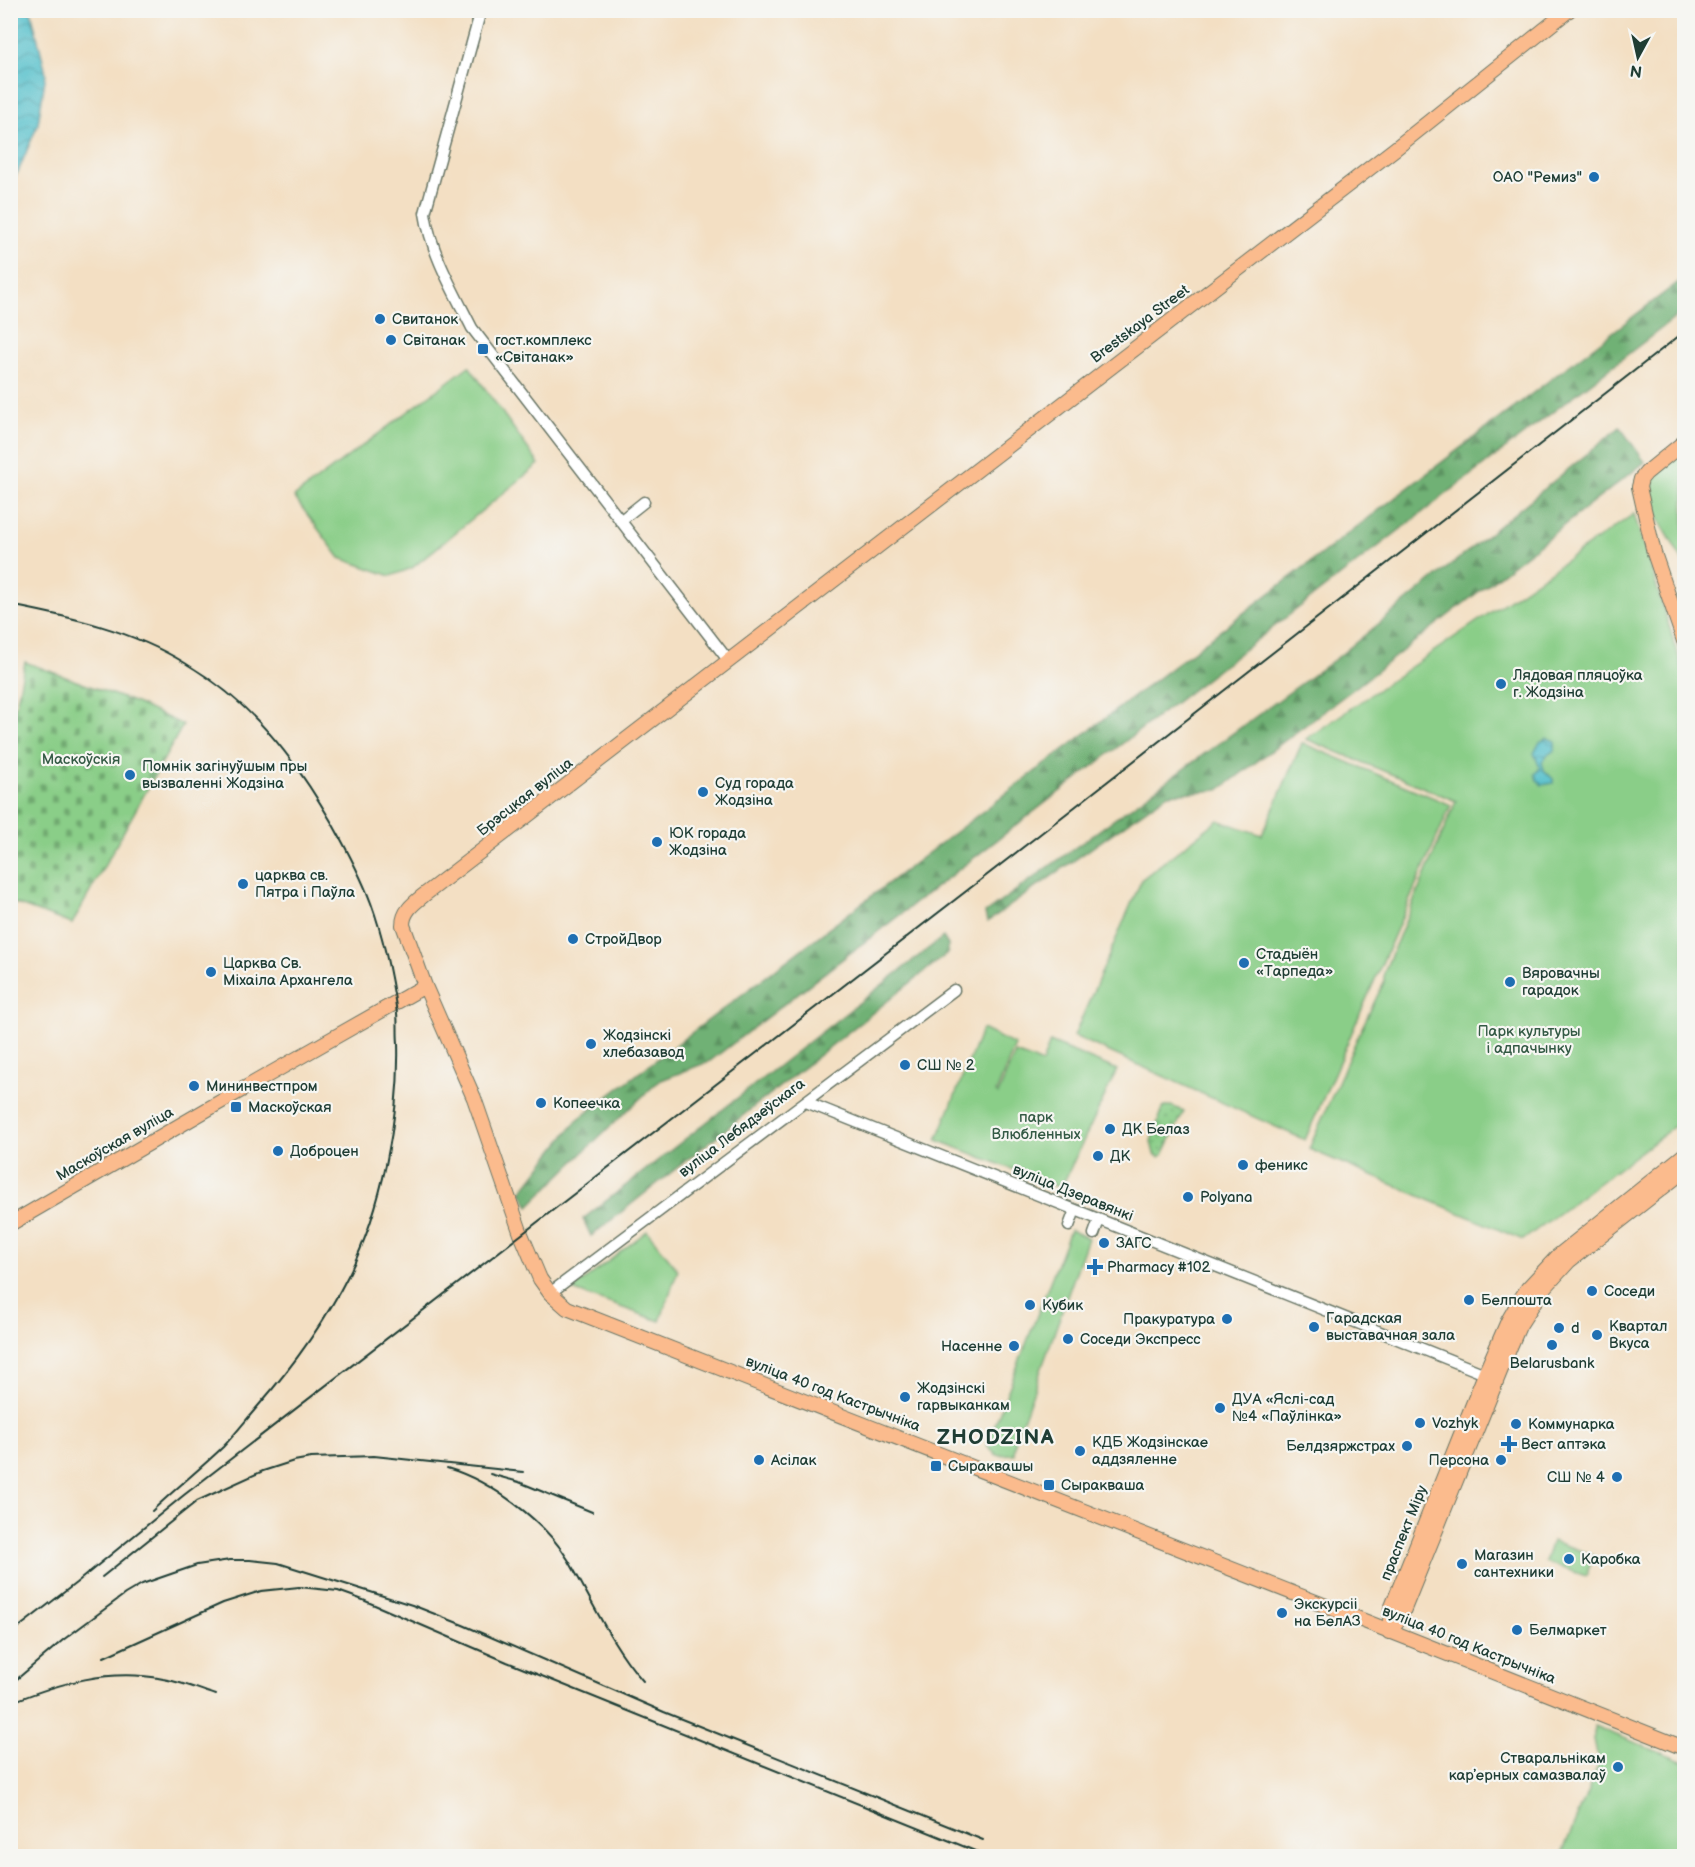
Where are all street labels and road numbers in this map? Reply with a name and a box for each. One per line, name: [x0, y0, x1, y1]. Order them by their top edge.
street label: Brestskaya Street: [1087, 280, 1194, 367]
street label: Брэсцкая вуліца: [473, 754, 577, 840]
street label: вуліца Лебядзеўскага: [675, 1074, 809, 1182]
street label: Маскоўская вуліца: [53, 1103, 177, 1185]
street label: вуліца Дзеравянкі: [1010, 1160, 1136, 1226]
street label: вуліца 40 год Кастрычніка: [743, 1352, 923, 1436]
street label: праспект Міру: [1376, 1483, 1432, 1583]
street label: вуліца 40 год Кастрычніка: [1379, 1601, 1559, 1689]

